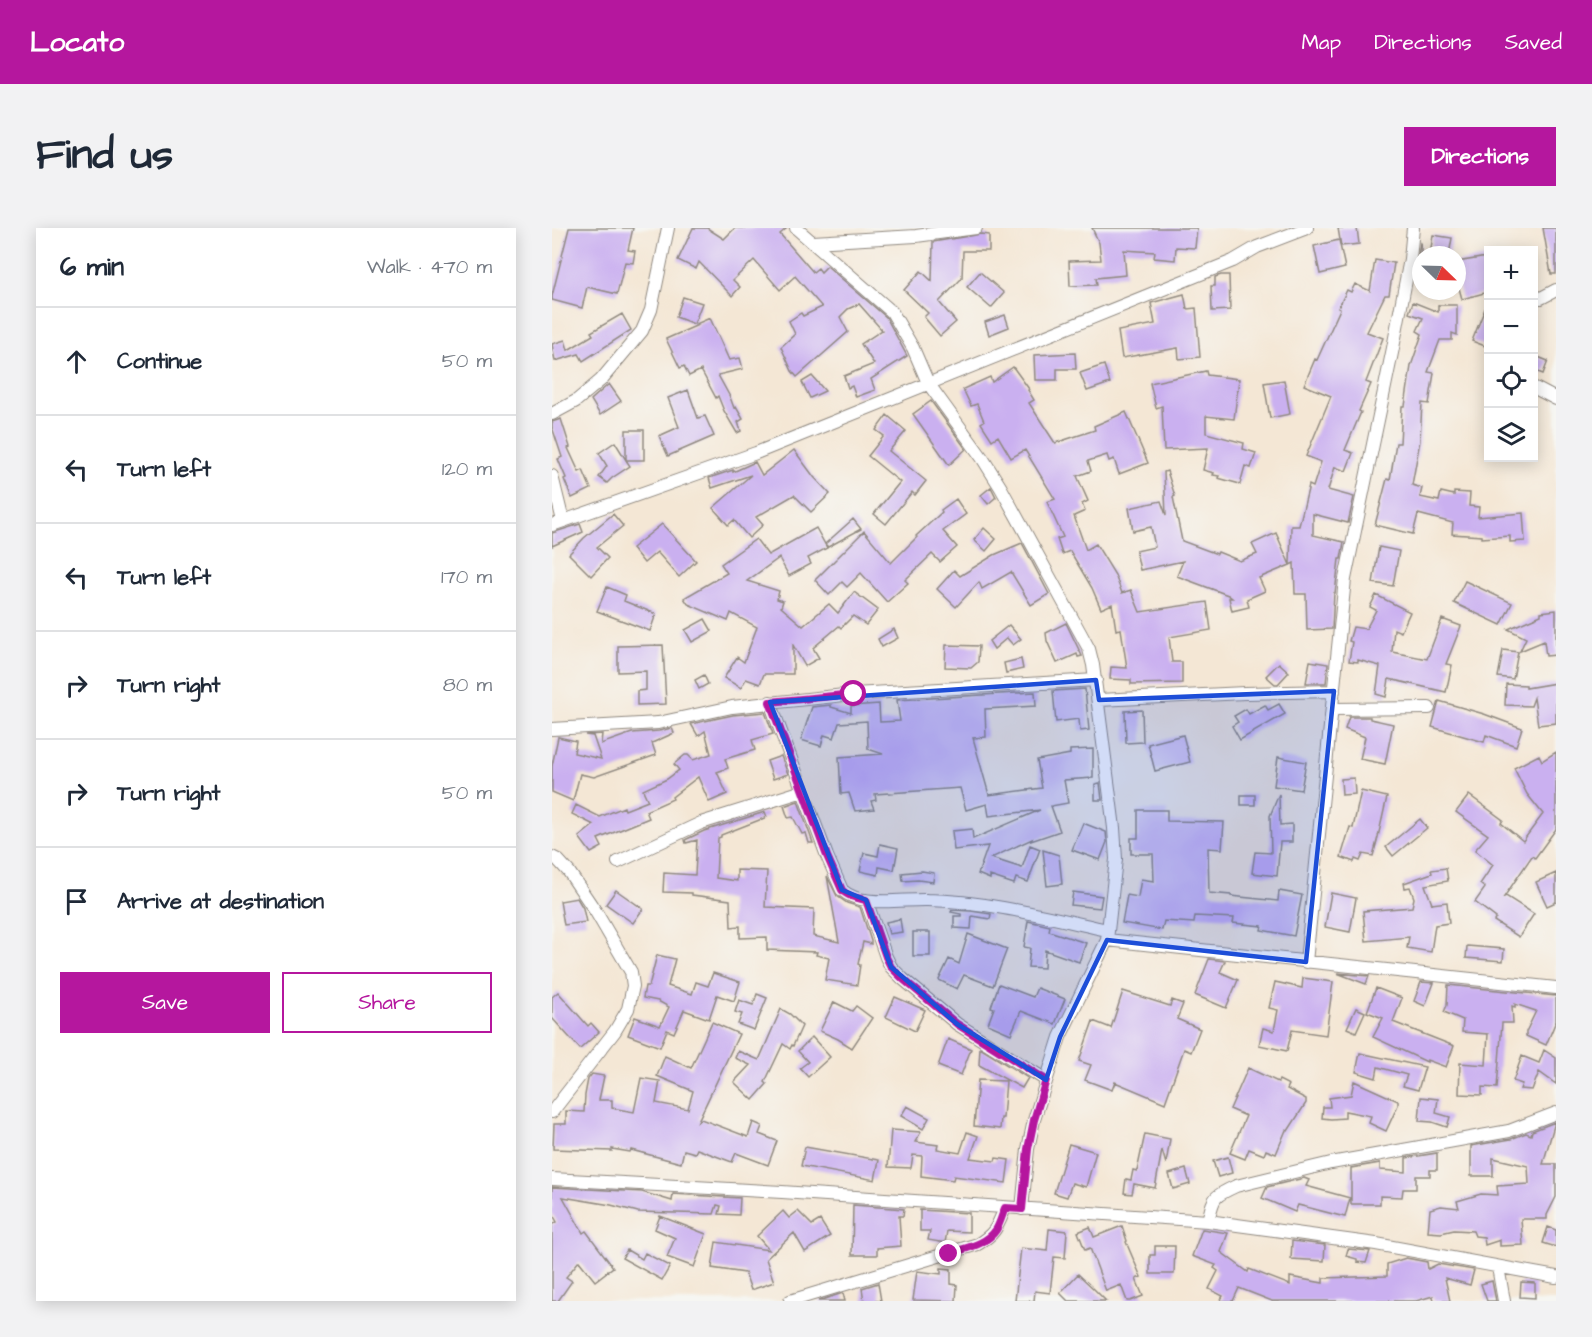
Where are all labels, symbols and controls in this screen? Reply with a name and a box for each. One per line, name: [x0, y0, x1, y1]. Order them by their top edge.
text: Locato: [30, 23, 124, 62]
text: Map: [1301, 28, 1341, 57]
text: Directions: [1374, 28, 1472, 57]
text: Saved: [1505, 28, 1562, 57]
text: Find us: [36, 127, 173, 185]
button: Directions: [1404, 127, 1556, 186]
north arrow: [1412, 246, 1466, 300]
map controls: [1484, 246, 1538, 462]
button: +: [1484, 246, 1538, 300]
text: 6 min: [60, 249, 124, 285]
text: Walk · 470 m: [367, 253, 492, 281]
button: −: [1484, 300, 1538, 354]
icon: ahead: [60, 345, 93, 378]
text: Continue: [117, 346, 202, 377]
text: 50 m: [442, 347, 492, 375]
button: locate: [1484, 354, 1538, 408]
button: layers: [1484, 408, 1538, 462]
icon: left: [60, 453, 93, 486]
text: Turn left: [117, 454, 211, 485]
text: 120 m: [442, 455, 492, 483]
icon: left: [60, 561, 93, 594]
text: Turn left: [117, 562, 211, 593]
text: 170 m: [441, 563, 492, 591]
icon: right: [60, 669, 93, 702]
text: Turn right: [117, 670, 220, 701]
text: 80 m: [443, 671, 492, 699]
route start: [840, 680, 866, 706]
icon: right: [60, 777, 93, 810]
text: Turn right: [117, 778, 220, 809]
text: 50 m: [442, 779, 492, 807]
icon: arrive: [60, 885, 93, 918]
text: Arrive at destination: [117, 886, 324, 917]
button: Save: [60, 972, 270, 1033]
button: Share: [282, 972, 492, 1033]
route end: [935, 1240, 961, 1266]

